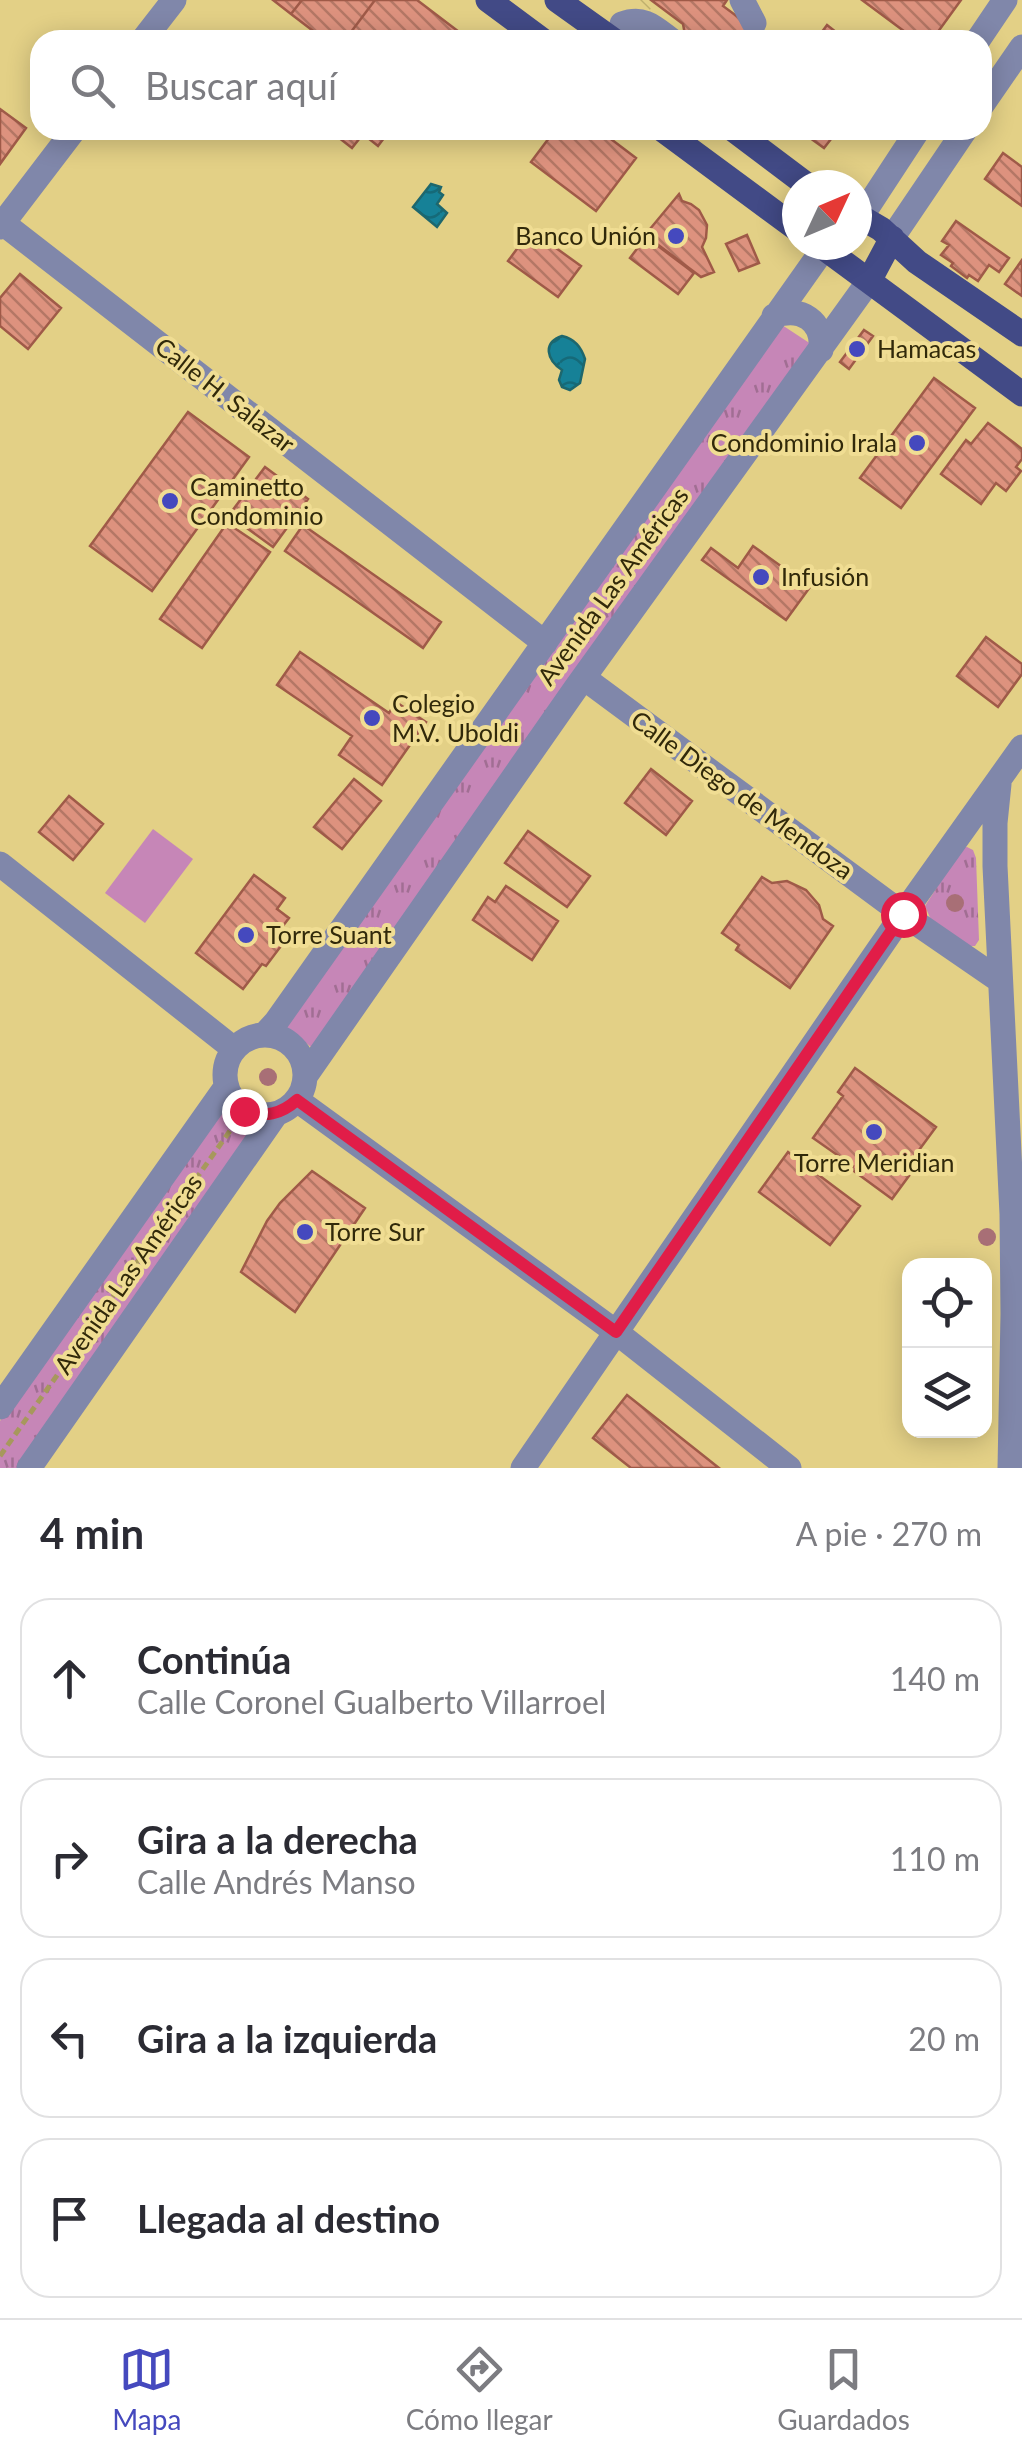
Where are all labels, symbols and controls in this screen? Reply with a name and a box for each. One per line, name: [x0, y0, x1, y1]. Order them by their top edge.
search box: [30, 30, 992, 140]
icon: search: [65, 58, 120, 113]
text: Buscar aquí: [145, 62, 337, 108]
north arrow: [782, 170, 872, 260]
place label: Banco Unión: [515, 220, 656, 250]
marker: Banco Unión: [665, 225, 687, 247]
street label: Calle H. Salazar: [150, 330, 301, 458]
place label: Hamacas: [877, 333, 976, 363]
marker: Hamacas: [846, 338, 868, 360]
place label: Condominio Irala: [711, 427, 897, 457]
marker: Condominio Irala: [906, 432, 928, 454]
place label: Caminetto Condominio: [190, 471, 323, 530]
street label: Avenida Las Américas: [530, 481, 694, 690]
marker: Caminetto Condominio: [159, 490, 181, 512]
place label: Infusión: [781, 561, 869, 591]
marker: Infusión: [750, 566, 772, 588]
place label: Colegio M.V. Uboldi: [392, 688, 519, 747]
street label: Calle Diego de Mendoza: [626, 704, 859, 885]
marker: Colegio M.V. Uboldi: [361, 707, 383, 729]
route start: [881, 892, 927, 938]
place label: Torre Suant: [266, 919, 392, 949]
marker: Torre Suant: [235, 924, 257, 946]
route end: [222, 1089, 268, 1135]
marker: Torre Meridian: [863, 1121, 885, 1143]
place label: Torre Meridian: [794, 1147, 954, 1177]
street label: Avenida Las Américas: [47, 1168, 207, 1379]
place label: Torre Sur: [325, 1216, 425, 1246]
marker: Torre Sur: [294, 1221, 316, 1243]
map controls: [902, 1258, 992, 1438]
button: locate: [902, 1258, 992, 1348]
button: layers: [902, 1348, 992, 1438]
text: 4 min: [40, 1508, 144, 1558]
text: A pie · 270 m: [796, 1514, 982, 1553]
text: Continúa: [137, 1636, 291, 1682]
icon: ahead: [42, 1651, 97, 1706]
text: 140 m: [890, 1659, 980, 1698]
text: Calle Coronel Gualberto Villarroel: [137, 1682, 606, 1721]
text: Gira a la derecha: [137, 1816, 418, 1862]
icon: right: [42, 1831, 97, 1886]
text: 110 m: [890, 1839, 980, 1878]
text: Calle Andrés Manso: [137, 1862, 416, 1901]
icon: left: [42, 2011, 97, 2066]
text: Gira a la izquierda: [137, 2015, 437, 2061]
text: 20 m: [908, 2019, 980, 2058]
icon: arrive: [42, 2191, 97, 2246]
text: Llegada al destino: [137, 2195, 440, 2241]
tab: Mapa: [112, 2342, 181, 2436]
tab: Cómo llegar: [406, 2342, 553, 2436]
tab: Guardados: [777, 2342, 910, 2436]

